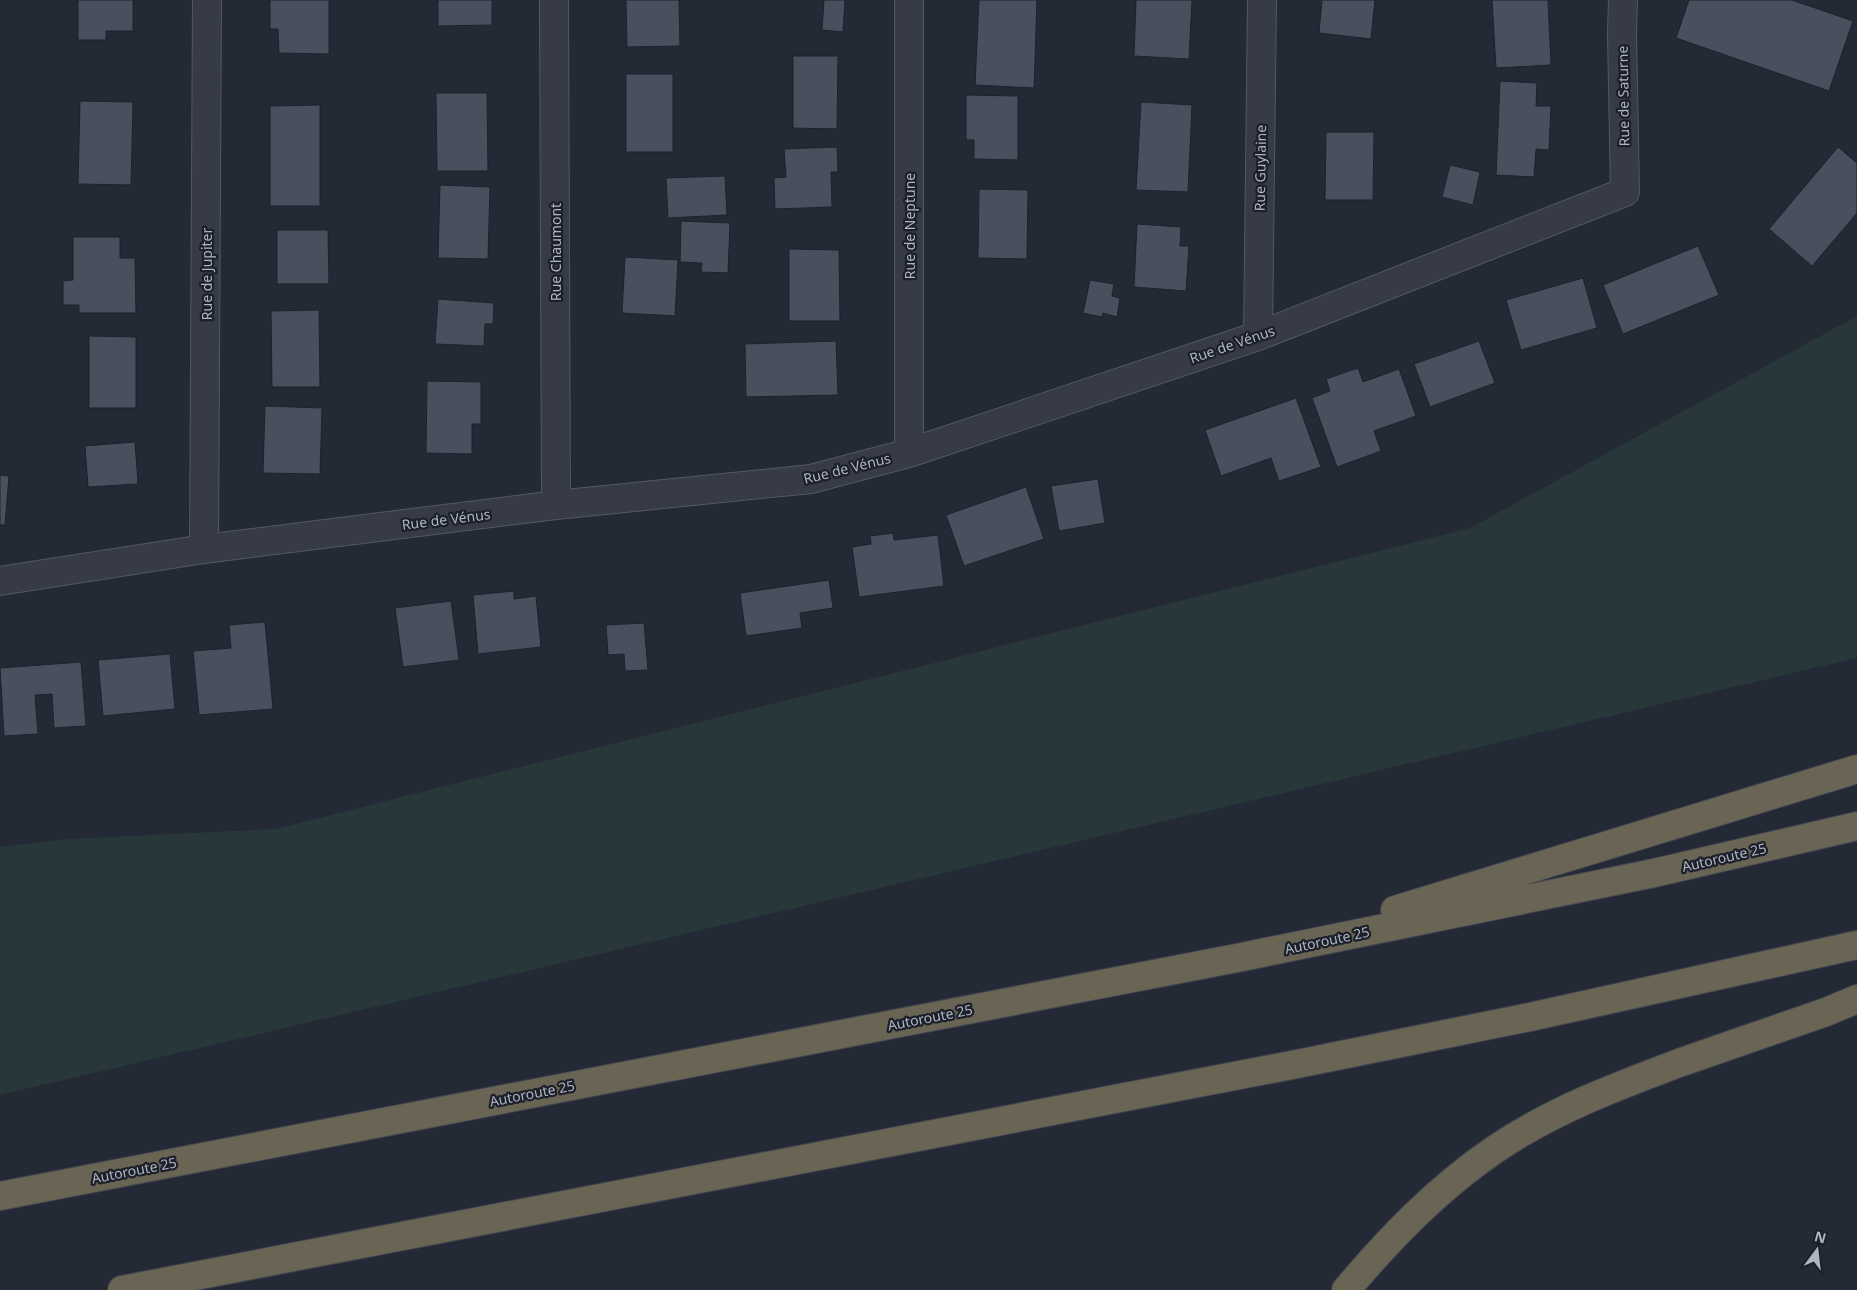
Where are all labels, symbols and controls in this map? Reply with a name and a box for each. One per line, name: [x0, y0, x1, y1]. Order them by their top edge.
street label: Rue de Saturne: [1613, 45, 1633, 146]
street label: Rue Guylaine: [1250, 124, 1270, 211]
street label: Rue de Neptune: [900, 173, 919, 279]
street label: Rue Chaumont: [546, 203, 565, 301]
street label: Rue de Jupiter: [197, 228, 216, 320]
street label: Rue de Vénus: [1187, 320, 1277, 367]
street label: Rue de Vénus: [801, 448, 893, 488]
street label: Rue de Vénus: [401, 504, 492, 534]
street label: Autoroute 25: [1680, 838, 1768, 876]
street label: Autoroute 25: [1283, 922, 1371, 958]
street label: Autoroute 25: [886, 999, 974, 1035]
street label: Autoroute 25: [488, 1075, 576, 1111]
street label: Autoroute 25: [90, 1152, 178, 1188]
north arrow: [1792, 1225, 1842, 1275]
text: N: [1813, 1226, 1828, 1248]

